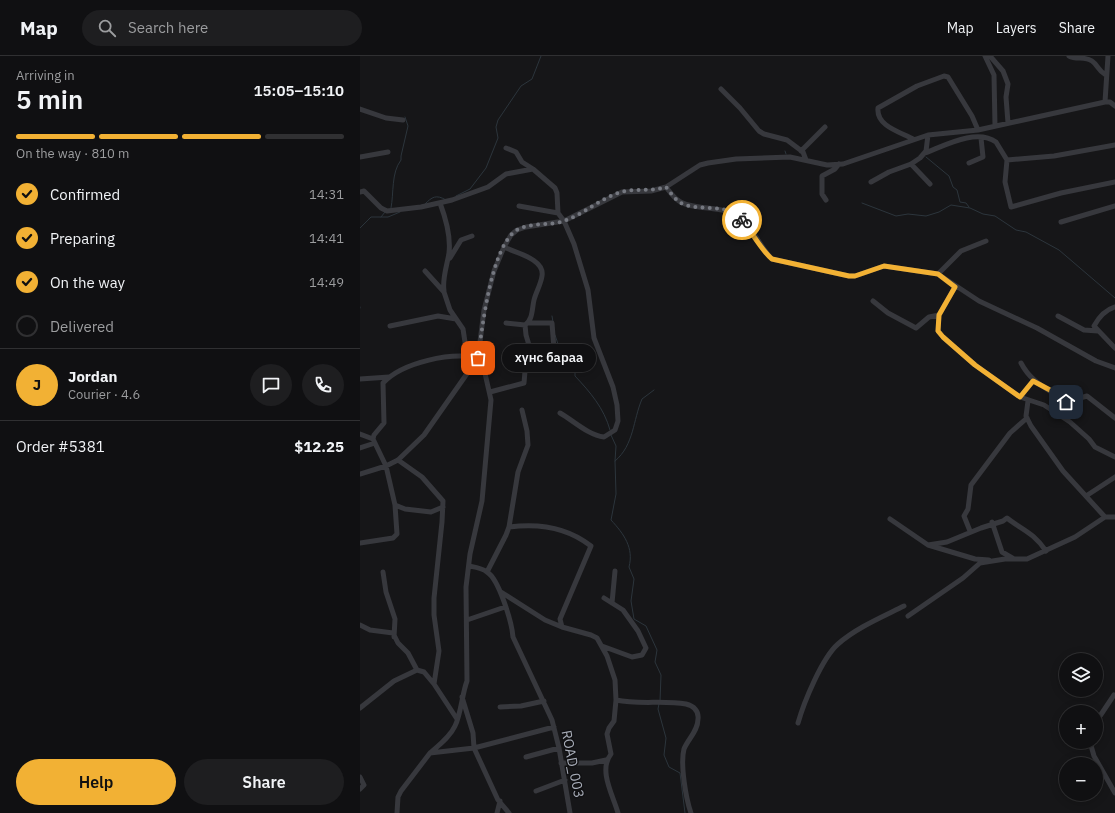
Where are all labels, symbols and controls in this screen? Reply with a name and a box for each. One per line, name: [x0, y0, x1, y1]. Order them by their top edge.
search box: [82, 10, 362, 46]
text: Map: [20, 16, 58, 40]
icon: search: [96, 17, 118, 39]
text: Search here: [128, 18, 208, 37]
text: Map: [947, 19, 974, 37]
text: Layers: [996, 19, 1037, 37]
text: Share: [1059, 19, 1095, 37]
text: Arriving in: [16, 67, 75, 84]
text: 15:05–15:10: [254, 81, 344, 100]
text: 5 min: [16, 82, 83, 116]
text: On the way · 810 m: [16, 145, 129, 162]
icon: check: [16, 183, 38, 205]
text: Confirmed: [50, 185, 120, 204]
text: 14:31: [309, 186, 344, 203]
courier: [722, 200, 762, 240]
icon: bike: [731, 209, 753, 231]
icon: check: [16, 227, 38, 249]
text: Preparing: [50, 229, 115, 248]
text: 14:41: [309, 230, 344, 247]
icon: check: [16, 271, 38, 293]
text: On the way: [50, 273, 125, 292]
text: 14:49: [309, 274, 344, 291]
text: Delivered: [50, 317, 114, 336]
pin: [461, 341, 495, 375]
callout: хүнс бараа: [502, 344, 596, 372]
icon: bag: [467, 347, 489, 369]
text: хүнс бараа: [515, 349, 583, 366]
button: chat: [250, 364, 292, 406]
button: phone: [302, 364, 344, 406]
text: Jordan: [68, 367, 117, 386]
text: J: [33, 375, 41, 394]
pin: [1049, 385, 1083, 419]
text: Courier · 4.6: [68, 386, 140, 403]
icon: home: [1055, 391, 1077, 413]
text: Order #5381: [16, 437, 105, 456]
text: $12.25: [294, 437, 344, 456]
map controls: [1059, 653, 1103, 801]
button: layers: [1059, 653, 1103, 697]
button: +: [1059, 705, 1103, 749]
street label: ROAD_003: [558, 728, 588, 800]
button: −: [1059, 757, 1103, 801]
button: Help: [16, 759, 176, 805]
button: Share: [184, 759, 344, 805]

